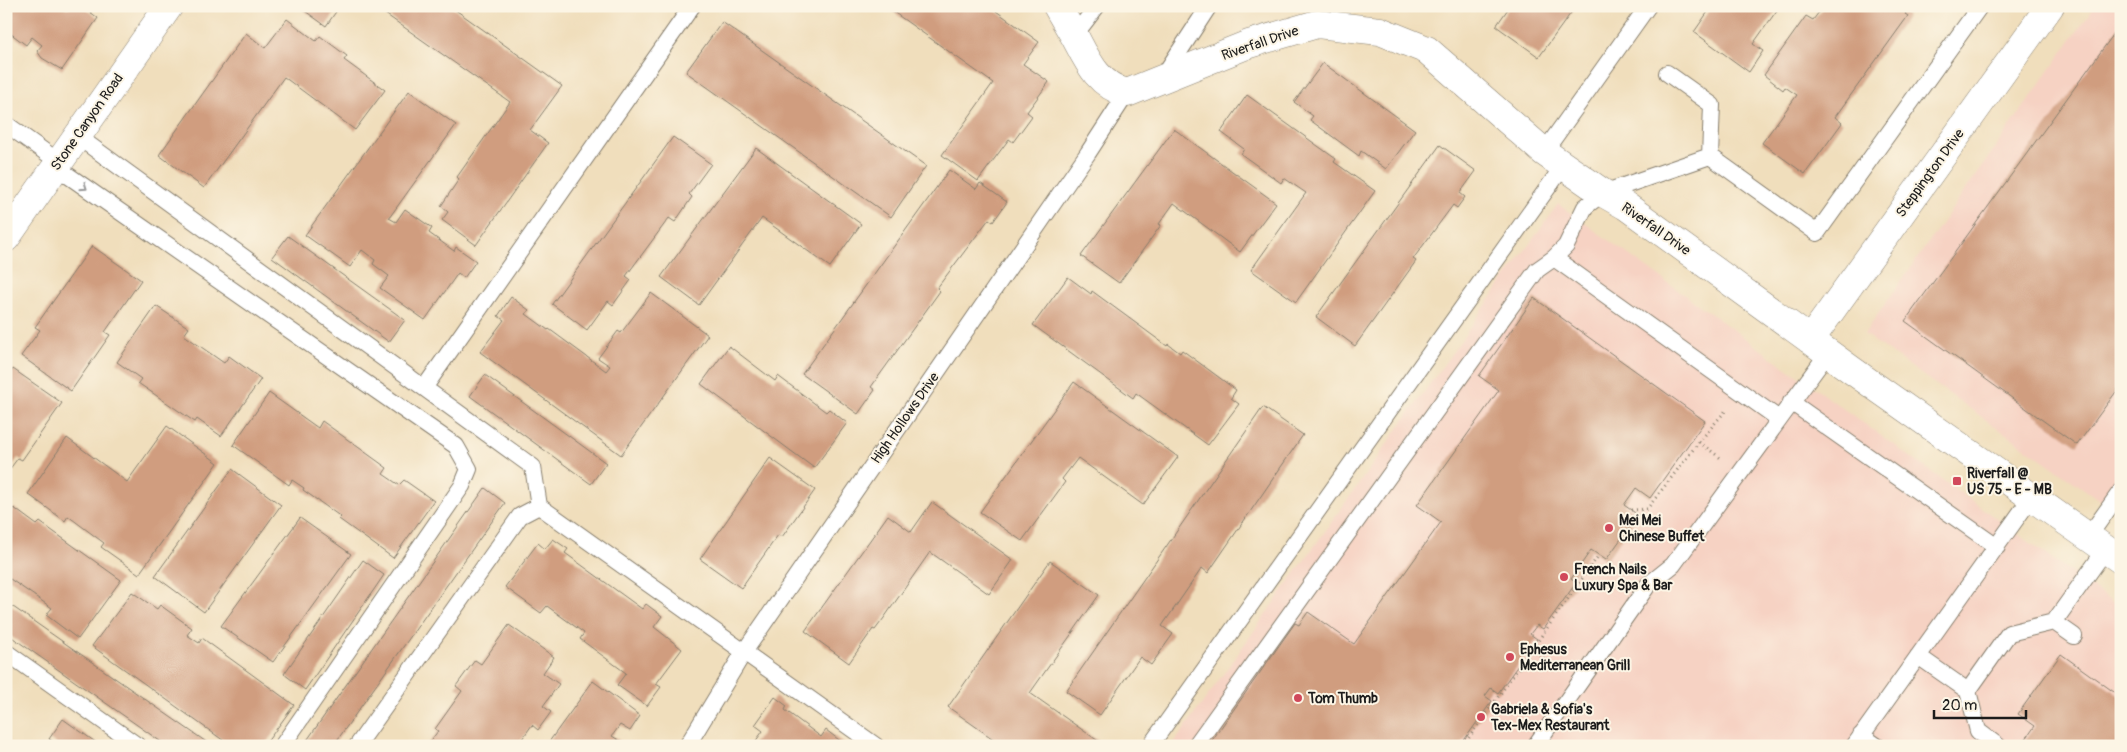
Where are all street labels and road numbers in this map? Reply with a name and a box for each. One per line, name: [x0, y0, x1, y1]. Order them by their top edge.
street label: Riverfall Drive: [1219, 22, 1301, 64]
street label: Stone Canyon Road: [47, 70, 127, 174]
street label: Steppington Drive: [1892, 125, 1968, 221]
street label: Riverfall Drive: [1618, 199, 1694, 259]
street label: High Hollows Drive: [867, 369, 943, 467]

